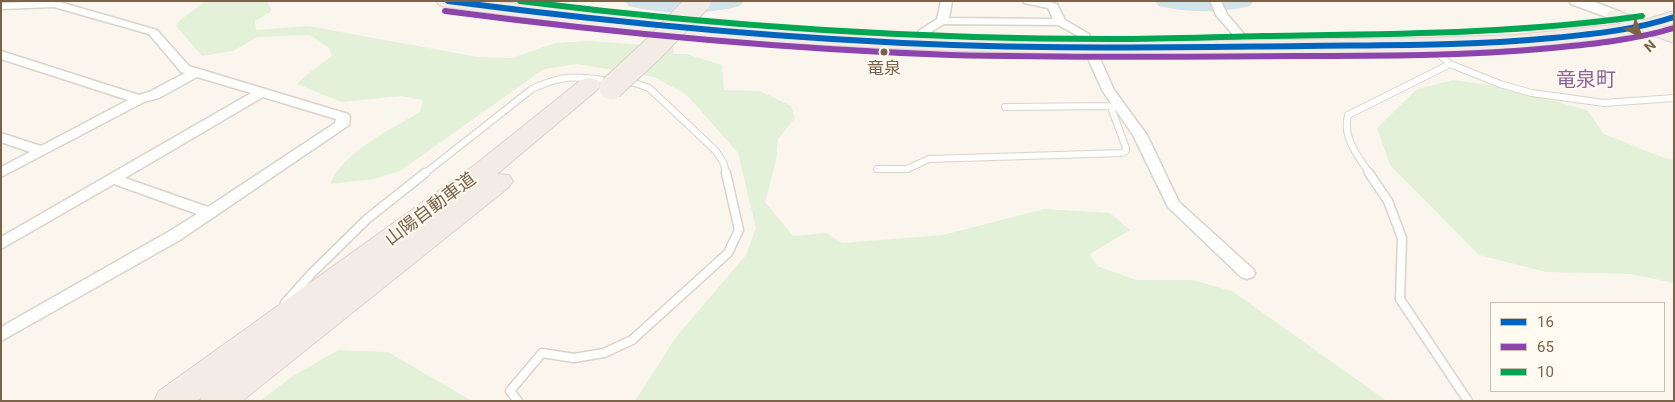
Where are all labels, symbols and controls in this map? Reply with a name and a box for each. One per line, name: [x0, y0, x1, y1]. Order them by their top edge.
north arrow: [1615, 10, 1665, 60]
text: N: [1641, 37, 1659, 55]
marker: 竜泉: [879, 47, 889, 57]
place label: 竜泉: [867, 60, 901, 80]
district label: 竜泉町: [1556, 69, 1616, 93]
street label: 山陽自動車道: [381, 169, 481, 251]
legend: [1490, 302, 1665, 392]
text: 16: [1537, 313, 1554, 331]
text: 65: [1537, 338, 1554, 356]
text: 10: [1537, 363, 1554, 381]

